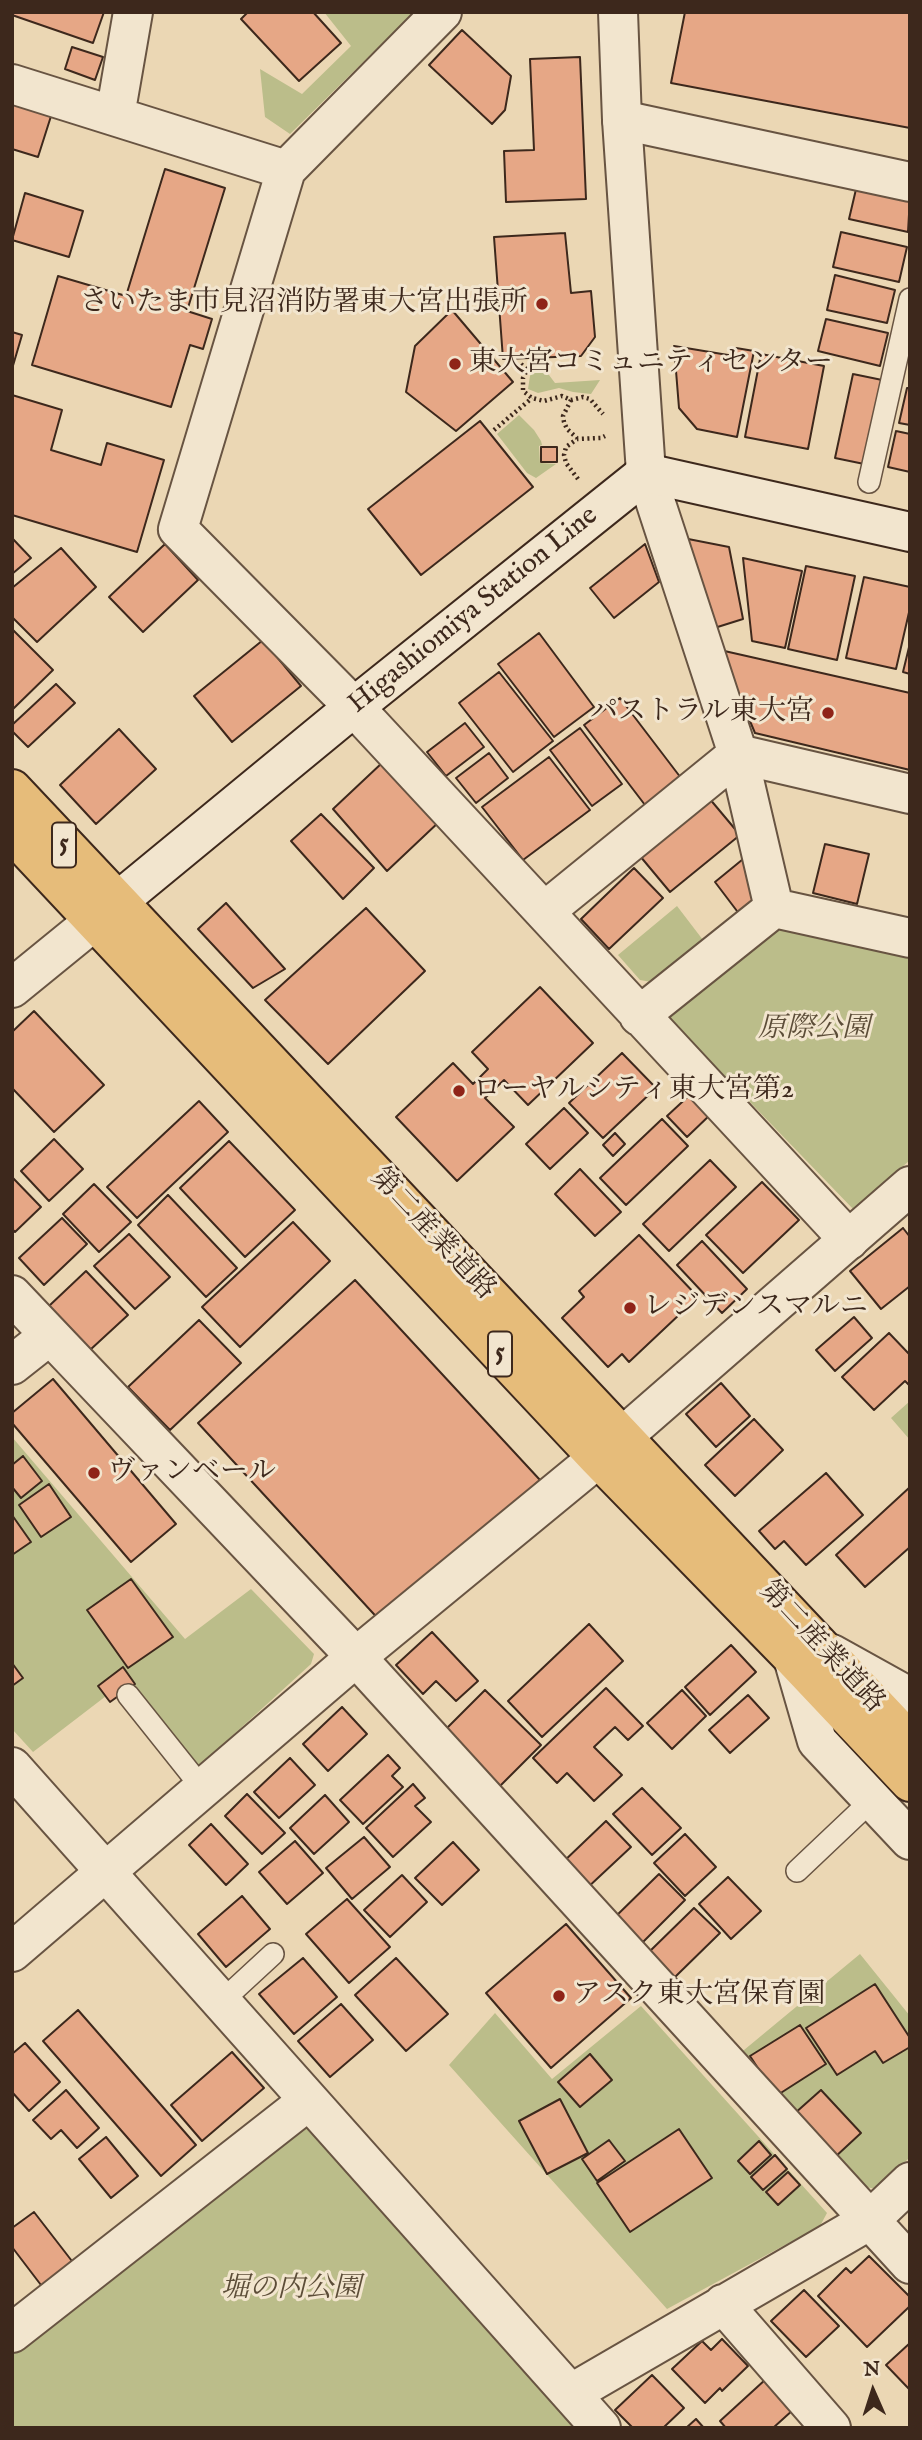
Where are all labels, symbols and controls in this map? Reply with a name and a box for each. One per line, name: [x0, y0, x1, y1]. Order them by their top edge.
place label: さいたま市見沼消防署東大宮出張所: [80, 287, 528, 321]
marker: さいたま市見沼消防署東大宮出張所: [534, 296, 550, 312]
place label: 東大宮コミュニティセンター: [469, 347, 833, 381]
marker: 東大宮コミュニティセンター: [447, 356, 463, 372]
street label: Higashiomiya Station Line: [343, 500, 605, 722]
place label: パストラル東大宮: [590, 696, 814, 730]
marker: パストラル東大宮: [820, 705, 836, 721]
road number: 5: [52, 822, 76, 867]
park label: 原際公園: [758, 1013, 870, 1047]
place label: ローヤルシティ東大宮第2: [473, 1074, 794, 1108]
marker: ローヤルシティ東大宮第2: [451, 1083, 467, 1099]
street label: 第二産業道路: [362, 1162, 502, 1308]
place label: レジデンスマルニ: [644, 1291, 868, 1325]
marker: レジデンスマルニ: [622, 1300, 638, 1316]
road number: 5: [488, 1331, 512, 1376]
place label: ヴァンベール: [108, 1456, 276, 1490]
marker: ヴァンベール: [86, 1465, 102, 1481]
street label: 第二産業道路: [751, 1575, 891, 1721]
place label: アスク東大宮保育園: [573, 1979, 825, 2013]
marker: アスク東大宮保育園: [551, 1988, 567, 2004]
park label: 堀の内公園: [221, 2273, 361, 2307]
north arrow: [838, 2356, 908, 2426]
text: N: [863, 2358, 881, 2382]

